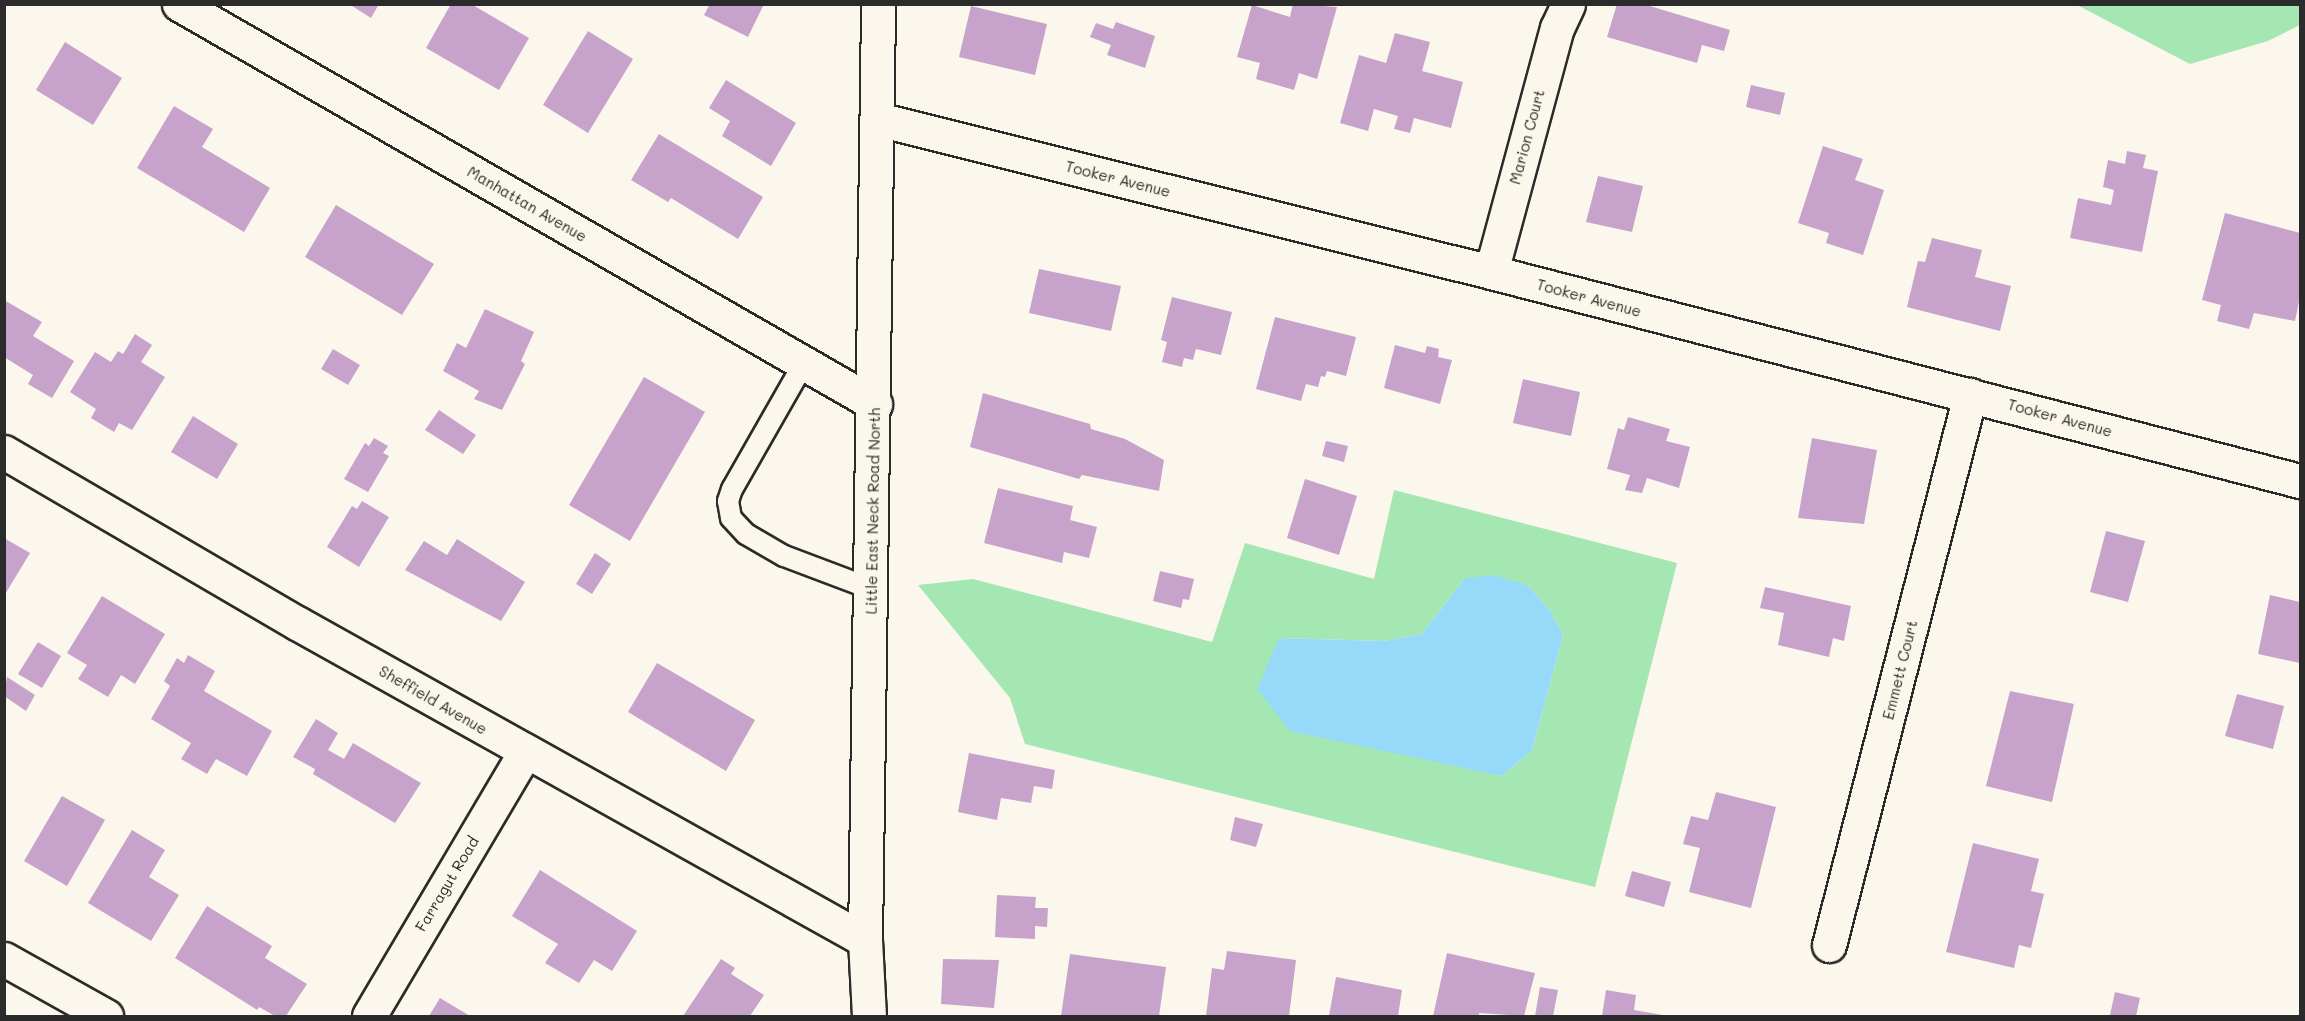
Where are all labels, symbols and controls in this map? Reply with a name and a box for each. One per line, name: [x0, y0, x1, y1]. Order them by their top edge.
street label: Marion Court: [1506, 88, 1548, 186]
street label: Tooker Avenue: [1064, 157, 1172, 201]
street label: Manhattan Avenue: [464, 162, 590, 246]
street label: Tooker Avenue: [1535, 275, 1643, 321]
street label: Tooker Avenue: [2006, 395, 2114, 441]
street label: Little East Neck Road North: [862, 407, 884, 615]
street label: Emmett Court: [1879, 618, 1921, 722]
street label: Sheffield Avenue: [376, 662, 490, 738]
street label: Farragut Road: [412, 833, 482, 935]

